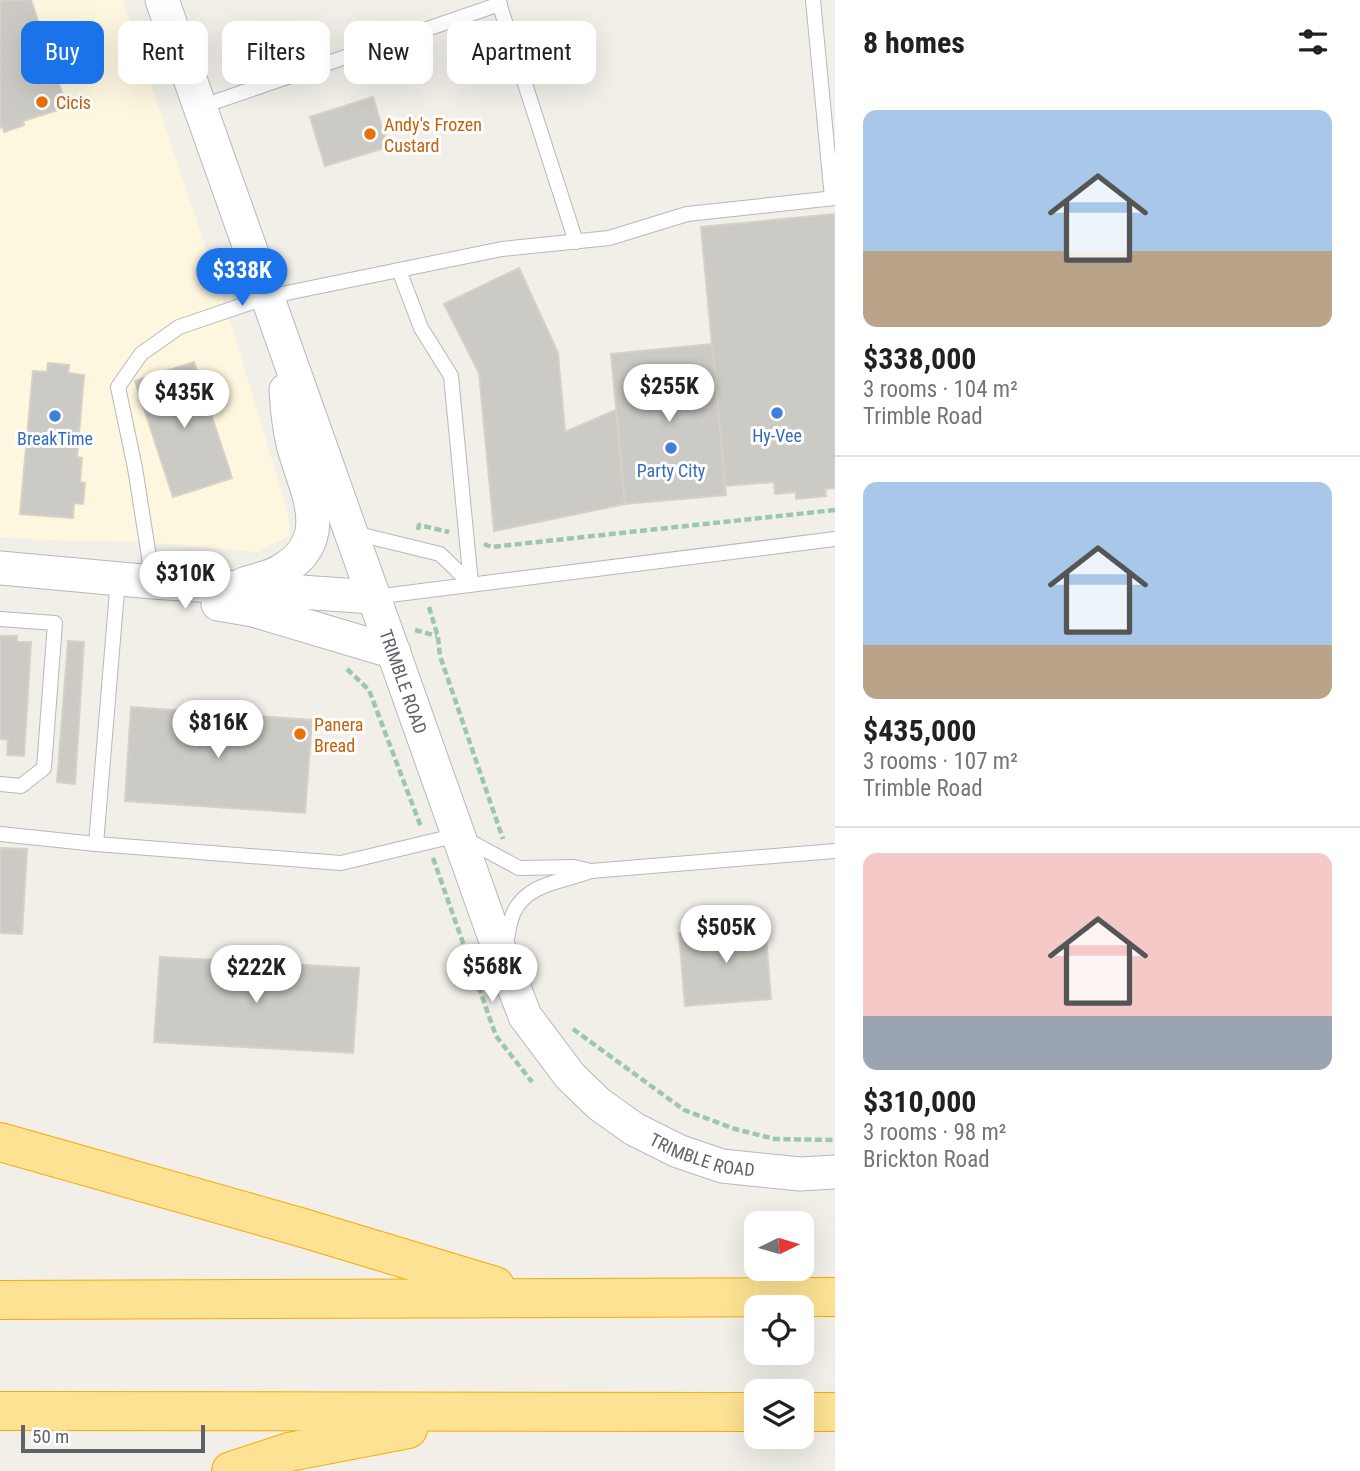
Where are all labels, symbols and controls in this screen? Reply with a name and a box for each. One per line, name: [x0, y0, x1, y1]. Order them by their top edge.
chip: Buy: [21, 21, 104, 84]
chip: Rent: [118, 21, 208, 84]
chip: Filters: [222, 21, 330, 84]
chip: New: [344, 21, 433, 84]
chip: Apartment: [447, 21, 596, 84]
icon: filters: [1294, 23, 1332, 61]
text: 8 homes: [863, 25, 965, 60]
place label: Cicis: [56, 92, 91, 113]
marker: Cicis: [34, 94, 50, 110]
place label: Andy's Frozen Custard: [384, 114, 482, 156]
marker: Andy's Frozen Custard: [362, 126, 378, 142]
icon: home: [1035, 155, 1161, 281]
pin: $338K: [193, 248, 291, 308]
text: $338K: [212, 257, 272, 284]
text: $338,000: [863, 341, 976, 376]
pin: $255K: [620, 364, 718, 424]
pin: $435K: [135, 370, 233, 430]
text: $255K: [639, 373, 699, 400]
text: 3 rooms · 104 m²: [863, 376, 1018, 403]
text: $435K: [154, 379, 214, 406]
text: Trimble Road: [863, 403, 983, 430]
marker: Hy-Vee: [769, 405, 785, 421]
marker: BreakTime: [47, 408, 63, 424]
place label: Hy-Vee: [752, 425, 802, 446]
place label: BreakTime: [17, 428, 93, 449]
marker: Party City: [663, 440, 679, 456]
place label: Party City: [637, 460, 706, 481]
icon: home: [1035, 527, 1161, 653]
pin: $310K: [136, 552, 234, 611]
text: $310K: [155, 560, 215, 587]
street label: TRIMBLE ROAD: [376, 626, 432, 736]
pin: $816K: [169, 700, 267, 760]
text: $816K: [188, 709, 248, 736]
text: $435,000: [863, 713, 976, 748]
place label: Panera Bread: [314, 714, 363, 756]
marker: Panera Bread: [292, 726, 308, 742]
text: 3 rooms · 107 m²: [863, 748, 1018, 775]
text: Trimble Road: [863, 775, 983, 802]
icon: home: [1035, 898, 1161, 1024]
pin: $505K: [677, 906, 775, 965]
text: $505K: [696, 914, 756, 941]
pin: $568K: [443, 944, 541, 1004]
pin: $222K: [207, 946, 305, 1005]
text: $568K: [462, 953, 522, 980]
text: $222K: [226, 954, 286, 981]
text: $310,000: [863, 1084, 976, 1119]
text: 3 rooms · 98 m²: [863, 1119, 1006, 1146]
street label: TRIMBLE ROAD: [646, 1128, 756, 1180]
text: Brickton Road: [863, 1146, 990, 1173]
north arrow: [744, 1211, 814, 1281]
map controls: [744, 1211, 814, 1449]
button: locate: [744, 1295, 814, 1365]
button: layers: [744, 1379, 814, 1449]
scale bar: [21, 1422, 205, 1454]
text: 50 m: [32, 1425, 69, 1448]

